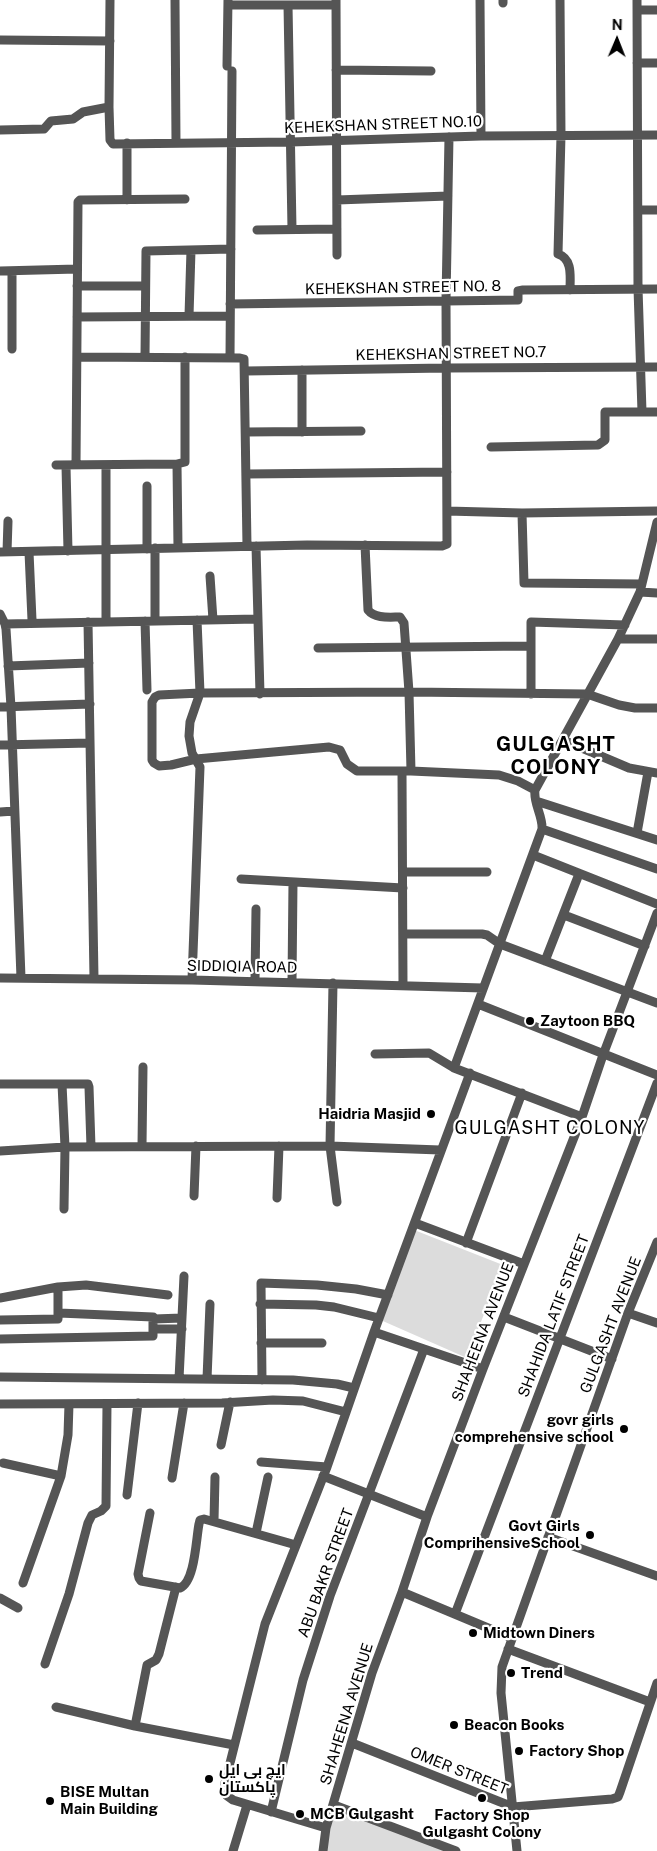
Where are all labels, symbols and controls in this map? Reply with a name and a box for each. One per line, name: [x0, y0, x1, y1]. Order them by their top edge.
north arrow: [592, 15, 642, 65]
text: N: [612, 17, 623, 33]
street label: KEHEKSHAN STREET NO.10: [284, 113, 482, 137]
street label: KEHEKSHAN STREET NO. 8: [305, 277, 501, 299]
street label: KEHEKSHAN STREET NO.7: [355, 343, 547, 365]
district label: GULGASHT COLONY: [495, 733, 617, 780]
street label: SIDDIQIA ROAD: [187, 957, 297, 977]
place label: Zaytoon BBQ: [540, 1012, 635, 1030]
marker: Zaytoon BBQ: [524, 1015, 536, 1027]
place label: Haidria Masjid: [318, 1105, 421, 1123]
marker: Haidria Masjid: [425, 1108, 437, 1120]
district label: GULGASHT COLONY: [453, 1117, 647, 1139]
street label: SHAHIDA LATIF STREET: [515, 1232, 593, 1400]
street label: GULGASHT AVENUE: [577, 1254, 645, 1396]
street label: SHAHEENA AVENUE: [448, 1260, 518, 1404]
place label: govr girls comprehensive school: [455, 1411, 614, 1446]
marker: govr girls comprehensive school: [618, 1423, 630, 1435]
street label: ABU BAKR STREET: [294, 1506, 358, 1640]
place label: Govt Girls ComprihensiveSchool: [424, 1517, 580, 1552]
marker: Govt Girls ComprihensiveSchool: [584, 1529, 596, 1541]
place label: Midtown Diners: [483, 1624, 595, 1642]
marker: Midtown Diners: [467, 1627, 479, 1639]
street label: SHAHEENA AVENUE: [317, 1641, 377, 1787]
place label: Trend: [521, 1664, 563, 1682]
marker: Trend: [505, 1667, 517, 1679]
place label: Beacon Books: [464, 1716, 565, 1734]
marker: Beacon Books: [448, 1719, 460, 1731]
place label: Factory Shop: [529, 1742, 624, 1760]
street label: OMER STREET: [407, 1743, 511, 1799]
marker: Factory Shop: [513, 1745, 525, 1757]
place label: ایچ بی ایل پاکستان: [219, 1761, 286, 1796]
marker: ایچ بی ایل پاکستان: [203, 1773, 215, 1785]
place label: BISE Multan Main Building: [60, 1783, 158, 1818]
marker: Factory Shop Gulgasht Colony: [476, 1792, 488, 1804]
marker: BISE Multan Main Building: [44, 1795, 56, 1807]
place label: MCB Gulgasht: [310, 1805, 414, 1823]
place label: Factory Shop Gulgasht Colony: [423, 1806, 541, 1841]
marker: MCB Gulgasht: [294, 1808, 306, 1820]

